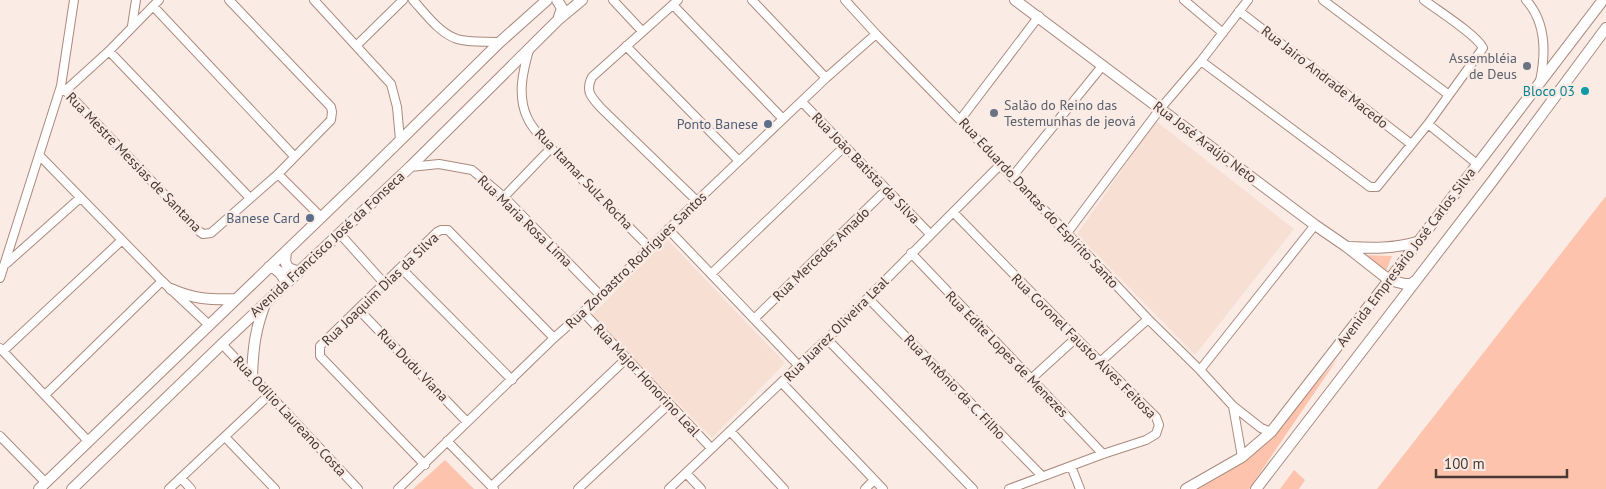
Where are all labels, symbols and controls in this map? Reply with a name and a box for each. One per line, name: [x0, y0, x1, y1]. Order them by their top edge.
street label: Rua Jairo Andrade Macedo: [1258, 22, 1392, 132]
place label: Assembléia de Deus: [1449, 49, 1517, 83]
marker: Assembléia de Deus: [1521, 60, 1533, 72]
place label: Bloco 03: [1523, 82, 1575, 100]
marker: Bloco 03: [1579, 85, 1591, 97]
street label: Rua Mestre Messias de Santana: [62, 88, 206, 236]
place label: Salão do Reino das Testemunhas de jeová: [1004, 96, 1136, 130]
street label: Rua José Araújo Neto: [1150, 97, 1260, 187]
marker: Salão do Reino das Testemunhas de jeová: [988, 107, 1000, 119]
street label: Rua João Batista da Silva: [808, 108, 924, 228]
street label: Rua Eduardo Dantas do Espírito Santo: [955, 114, 1123, 292]
place label: Ponto Banese: [677, 115, 758, 133]
marker: Ponto Banese: [762, 118, 774, 130]
street label: Rua Itamar Sulz Rocha: [531, 125, 637, 233]
street label: Avenida Empresário José Carlos Silva: [1333, 164, 1479, 350]
street label: Avenida Francisco José da Fonseca: [246, 167, 408, 321]
street label: Rua Maria Rosa Lima: [474, 171, 576, 271]
street label: Rua Zoroastro Rodrigues Santos: [562, 188, 710, 332]
street label: Rua Mercedes Amado: [769, 203, 873, 305]
place label: Banese Card: [226, 209, 300, 227]
marker: Banese Card: [304, 212, 316, 224]
street label: Rua Joaquim Dias da Silva: [318, 228, 442, 349]
street label: Rua Coronel Fausto Alves Feitosa: [1008, 270, 1160, 422]
street label: Rua Juarez Oliveira Leal: [780, 273, 892, 385]
street label: Rua Edite Lopes de Menezes: [942, 287, 1072, 421]
street label: Rua Major Honorino Leal: [590, 320, 704, 440]
street label: Rua Dudu Viana: [374, 325, 452, 405]
street label: Rua Antônio da C. Filho: [900, 331, 1010, 443]
street label: Rua Odílio Laureano Costa: [229, 352, 351, 480]
scale bar: [1436, 446, 1567, 478]
text: 100 m: [1444, 454, 1485, 473]

